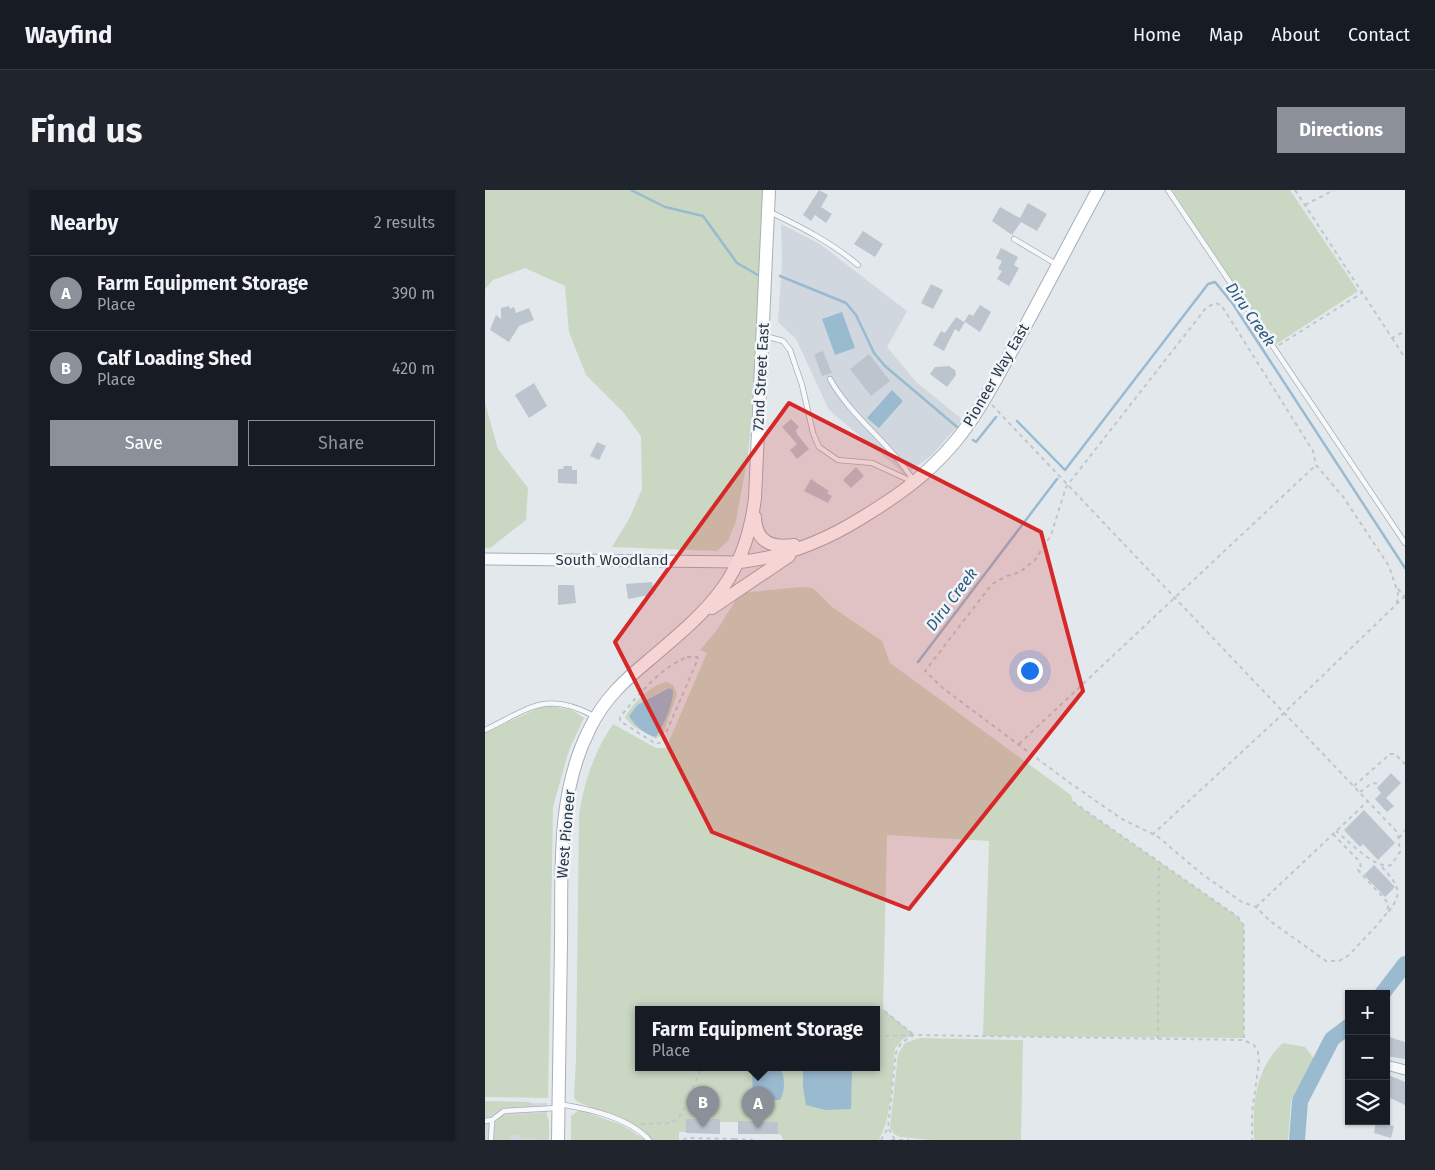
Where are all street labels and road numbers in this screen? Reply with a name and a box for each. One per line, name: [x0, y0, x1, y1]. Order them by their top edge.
street label: Pioneer Way East: [959, 320, 1033, 430]
street label: 72nd Street East: [749, 322, 773, 432]
street label: South Woodland: [556, 551, 668, 569]
street label: West Pioneer: [553, 788, 579, 879]

